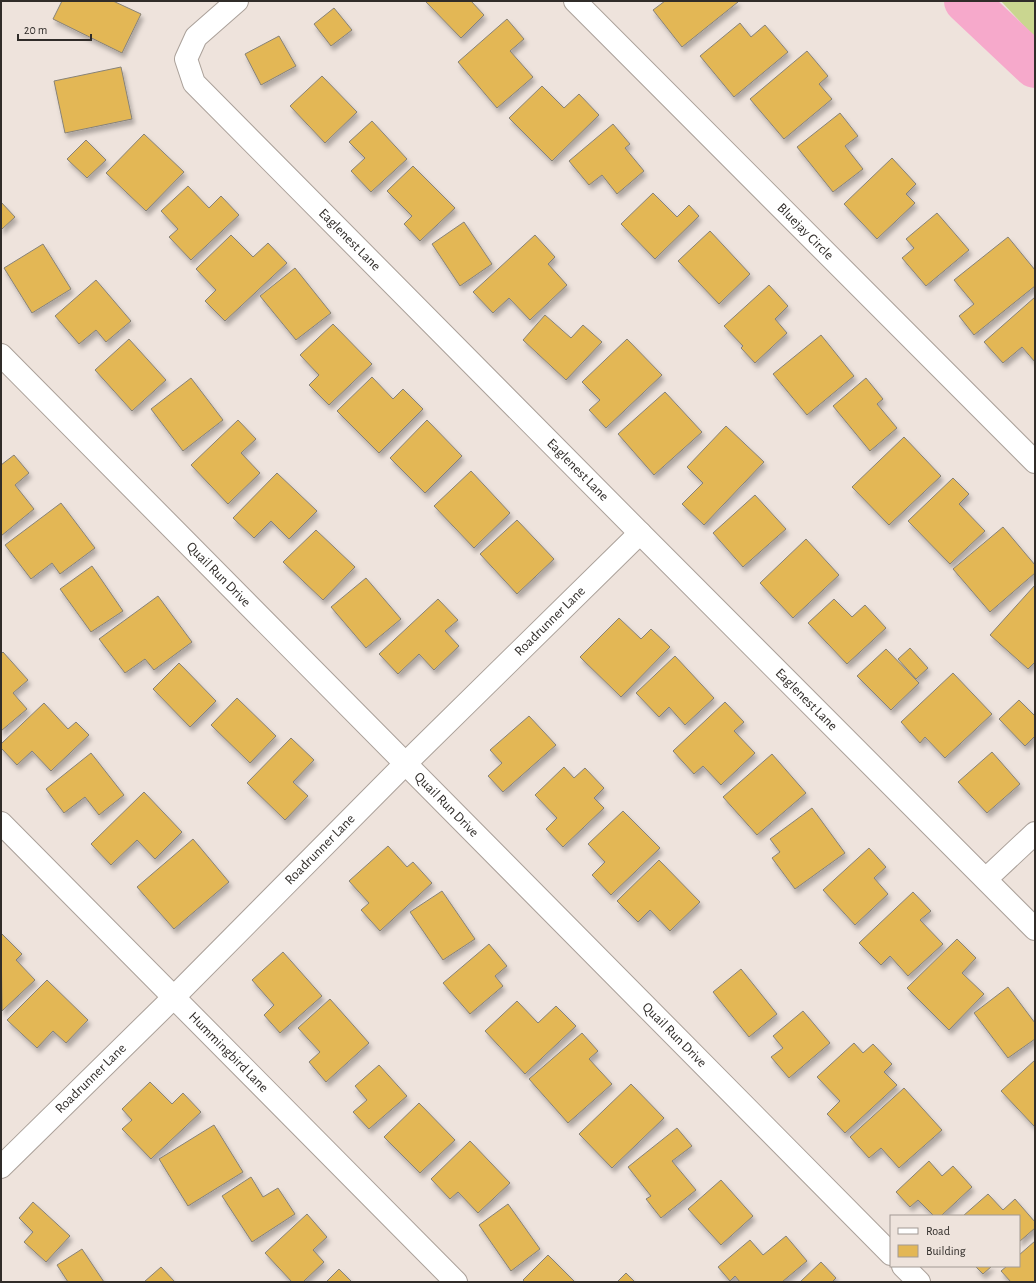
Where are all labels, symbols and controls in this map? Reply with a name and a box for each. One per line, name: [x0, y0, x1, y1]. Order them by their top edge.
scale bar: [18, 16, 91, 42]
text: 20 m: [24, 24, 47, 36]
street label: Bluejay Circle: [774, 201, 836, 263]
street label: Eaglenest Lane: [316, 206, 383, 274]
street label: Eaglenest Lane: [544, 436, 611, 504]
street label: Quail Run Drive: [184, 539, 253, 610]
street label: Roadrunner Lane: [512, 584, 588, 659]
street label: Eaglenest Lane: [773, 666, 840, 733]
street label: Quail Run Drive: [411, 770, 481, 840]
street label: Roadrunner Lane: [282, 812, 358, 888]
street label: Quail Run Drive: [639, 1000, 709, 1070]
street label: Hummingbird Lane: [186, 1010, 271, 1095]
street label: Roadrunner Lane: [53, 1041, 129, 1116]
legend: [890, 1215, 1020, 1267]
text: Road: [926, 1225, 950, 1237]
text: Building: [926, 1245, 966, 1257]

